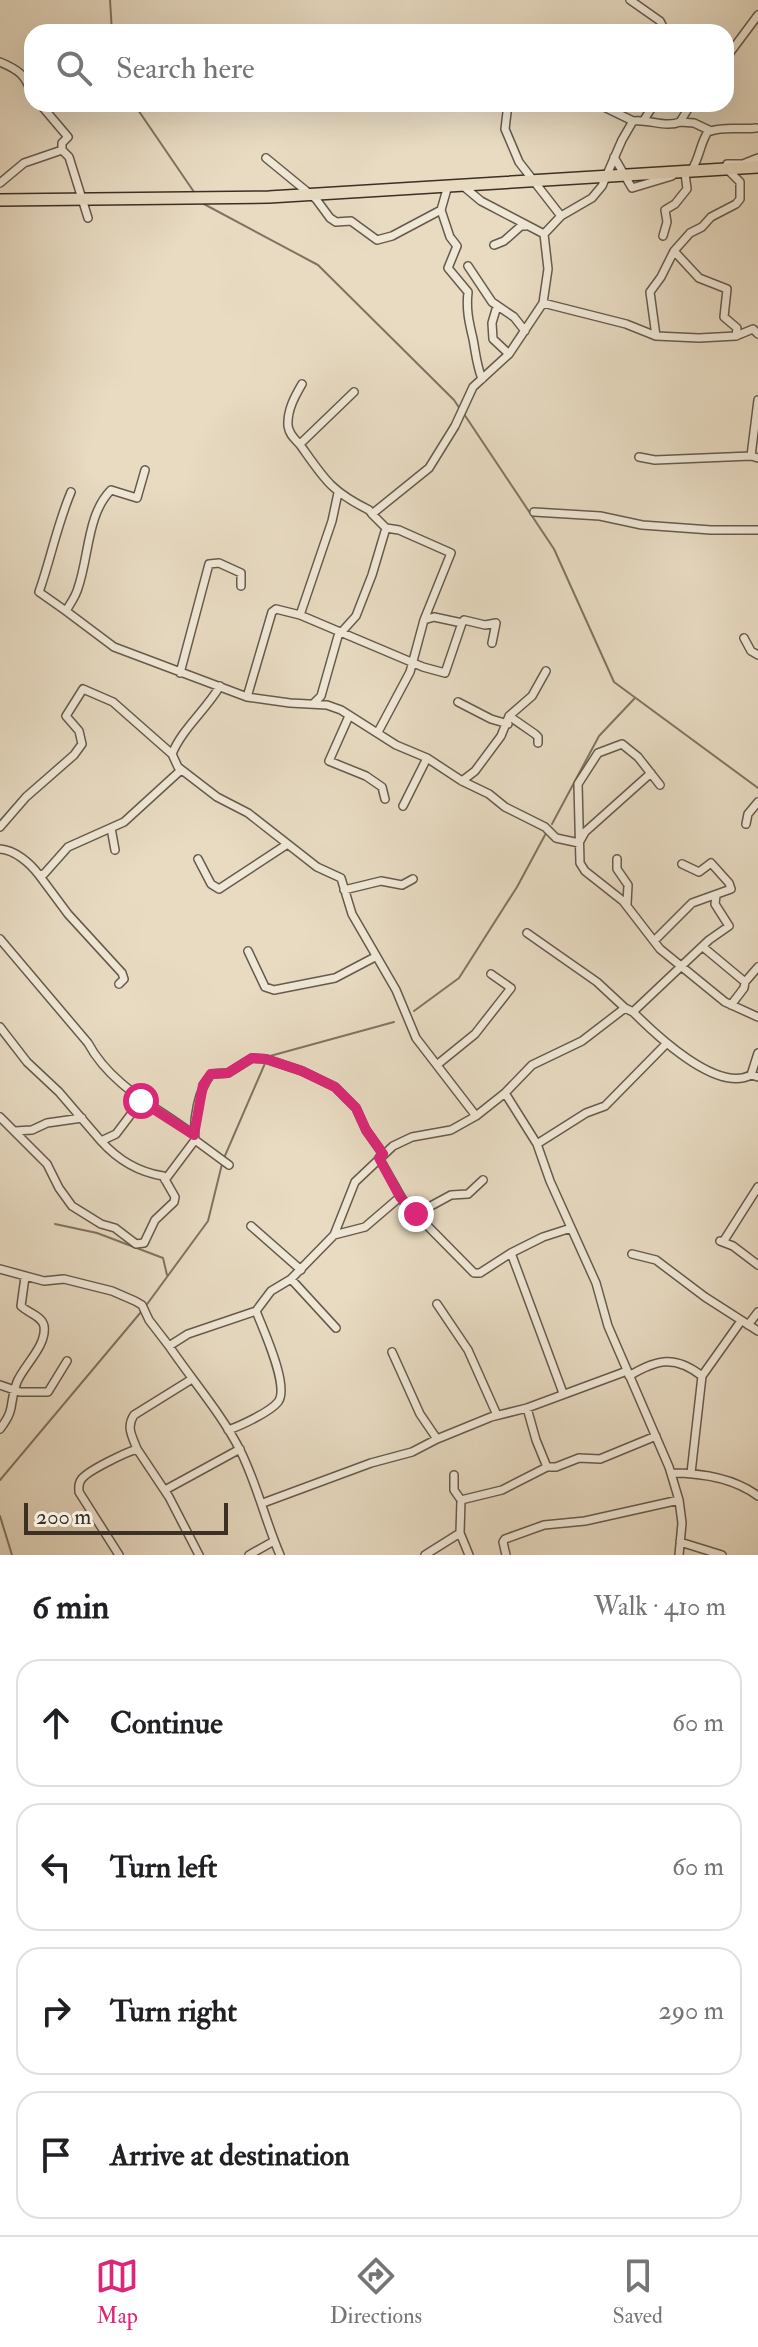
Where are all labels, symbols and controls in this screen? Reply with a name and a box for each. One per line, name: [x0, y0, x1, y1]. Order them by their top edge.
search box: [24, 24, 734, 112]
icon: search: [52, 46, 96, 90]
text: Search here: [116, 50, 255, 87]
route start: [123, 1083, 159, 1119]
route end: [398, 1196, 434, 1232]
scale bar: [24, 1499, 228, 1535]
text: 200 m: [36, 1503, 91, 1531]
text: 6 min: [32, 1586, 109, 1629]
text: Walk · 410 m: [594, 1591, 726, 1623]
icon: ahead: [34, 1701, 78, 1745]
text: Continue: [110, 1705, 223, 1742]
text: 60 m: [672, 1707, 724, 1739]
icon: left: [34, 1845, 78, 1889]
text: Turn left: [110, 1849, 217, 1886]
text: 60 m: [672, 1851, 724, 1883]
icon: right: [34, 1989, 78, 2033]
text: Turn right: [110, 1993, 237, 2030]
text: 290 m: [659, 1995, 724, 2027]
icon: arrive: [34, 2133, 78, 2177]
text: Arrive at destination: [110, 2137, 350, 2174]
tab: Map: [95, 2254, 139, 2330]
tab: Directions: [330, 2254, 422, 2330]
tab: Saved: [613, 2254, 663, 2330]

